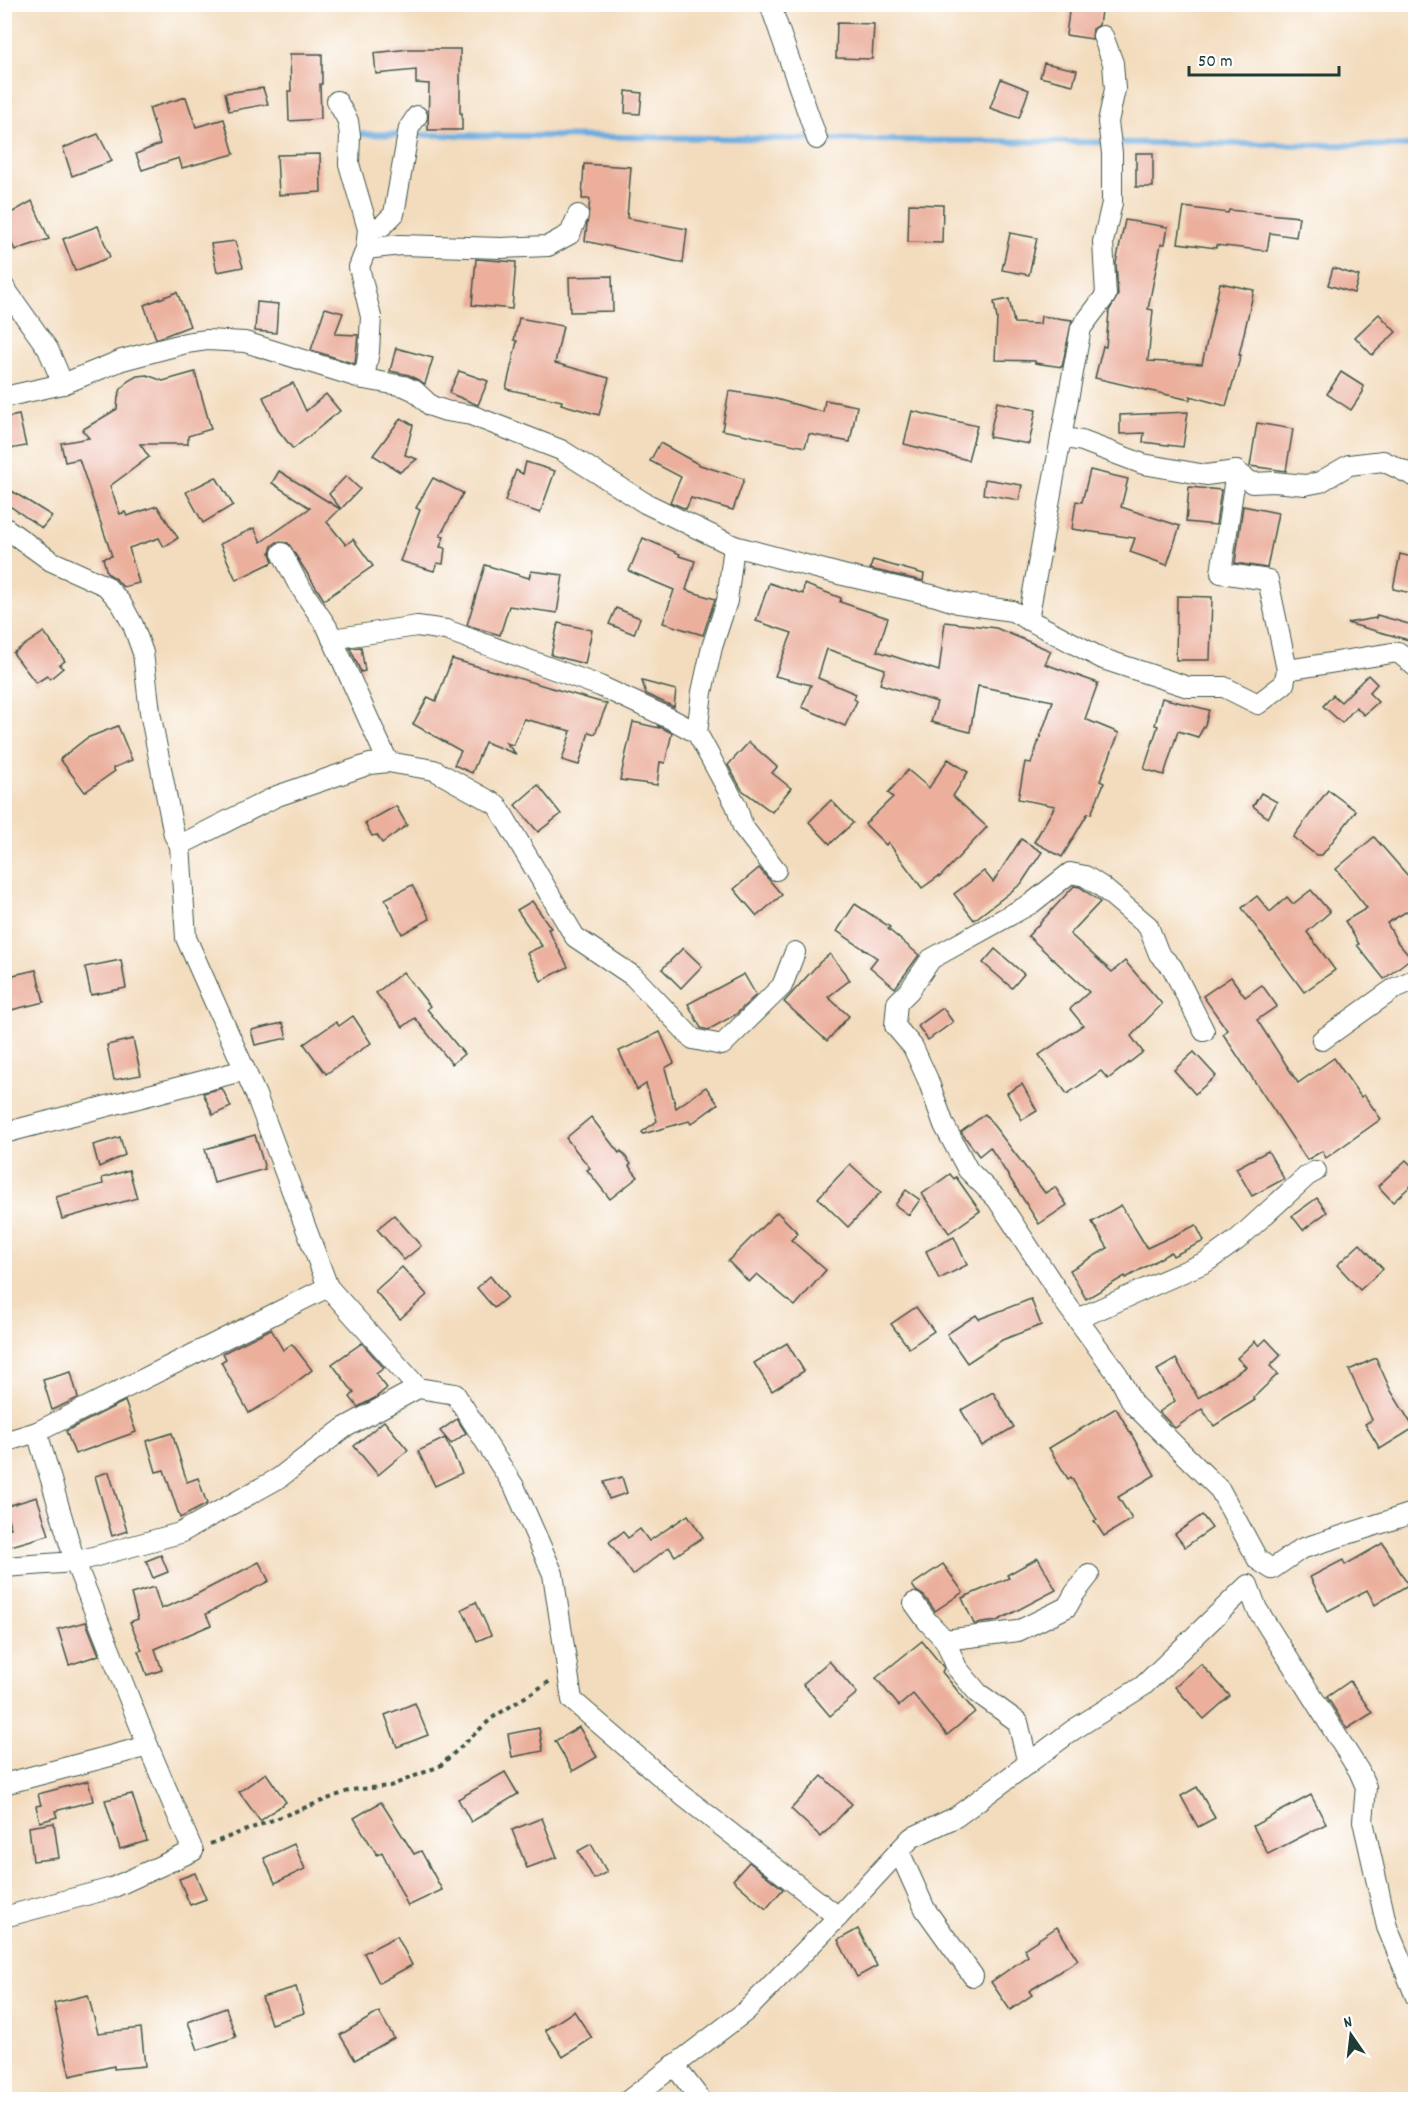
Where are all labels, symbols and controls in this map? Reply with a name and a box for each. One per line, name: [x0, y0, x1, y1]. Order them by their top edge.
scale bar: [1189, 39, 1339, 77]
text: 50 m: [1198, 50, 1233, 75]
north arrow: [1321, 2005, 1381, 2065]
text: N: [1341, 2011, 1355, 2035]

